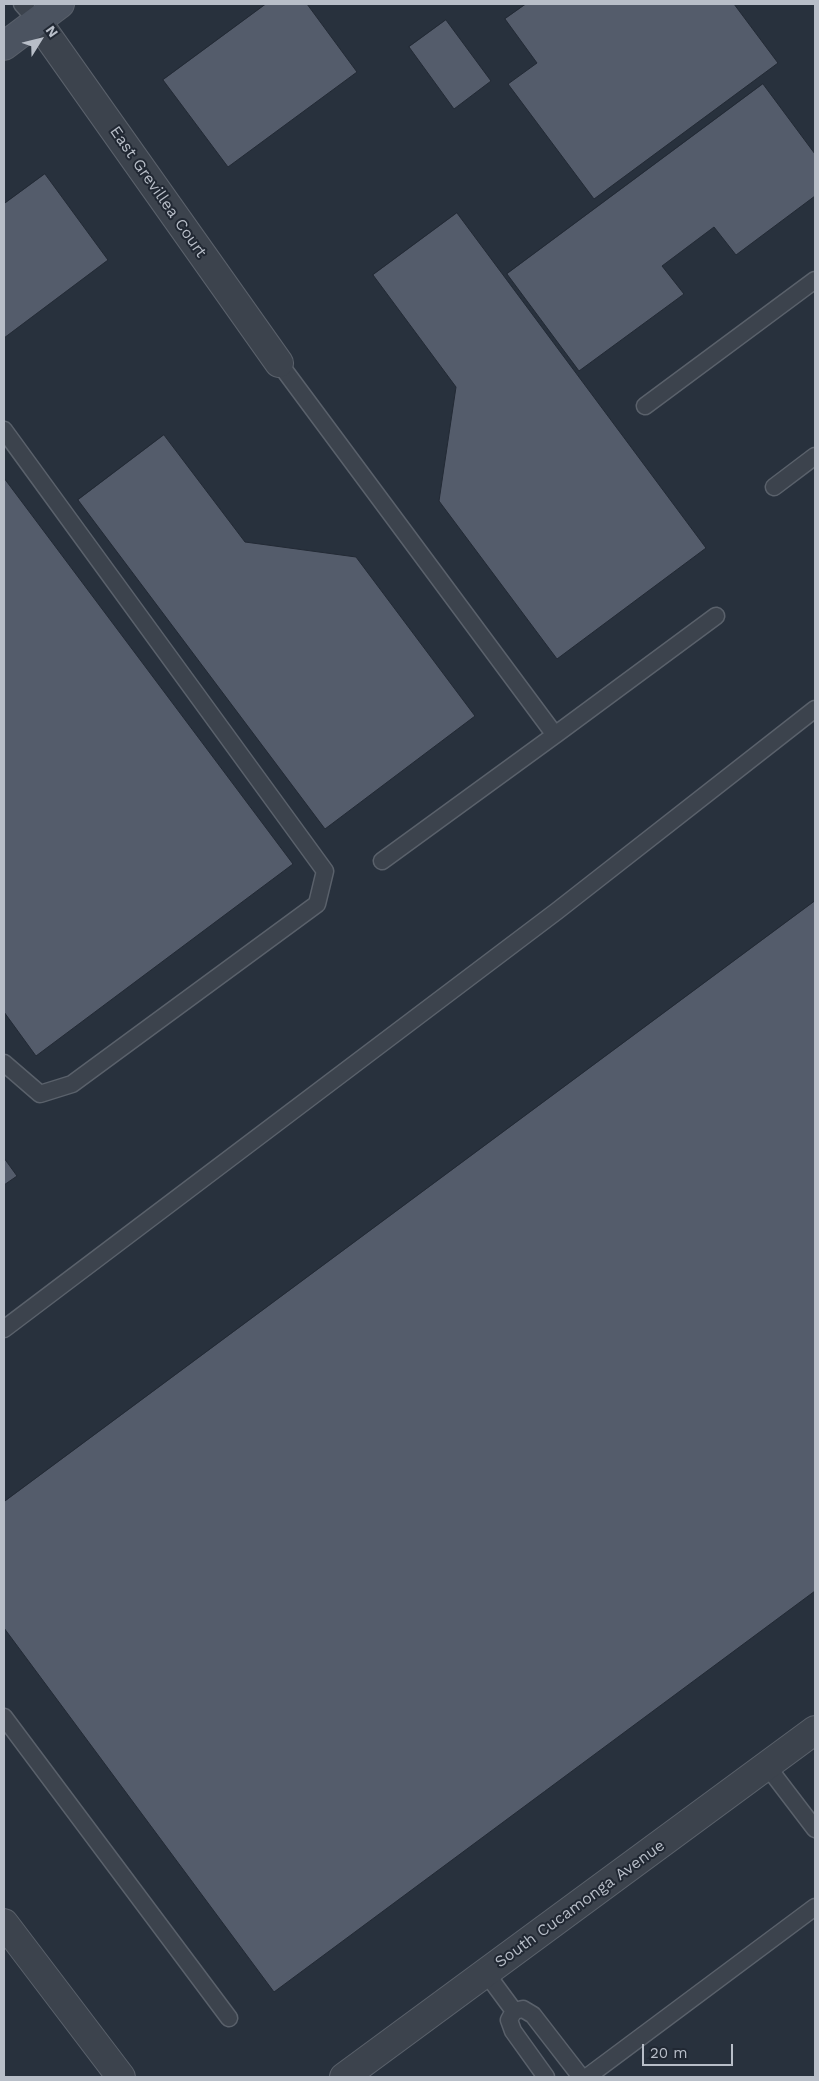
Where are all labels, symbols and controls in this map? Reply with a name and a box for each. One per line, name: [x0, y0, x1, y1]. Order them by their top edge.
north arrow: [15, 15, 65, 65]
text: N: [43, 22, 62, 40]
street label: East Grevillea Court: [105, 123, 211, 261]
street label: South Cucamonga Avenue: [491, 1836, 669, 1972]
scale bar: [644, 2034, 735, 2066]
text: 20 m: [650, 2044, 688, 2062]

